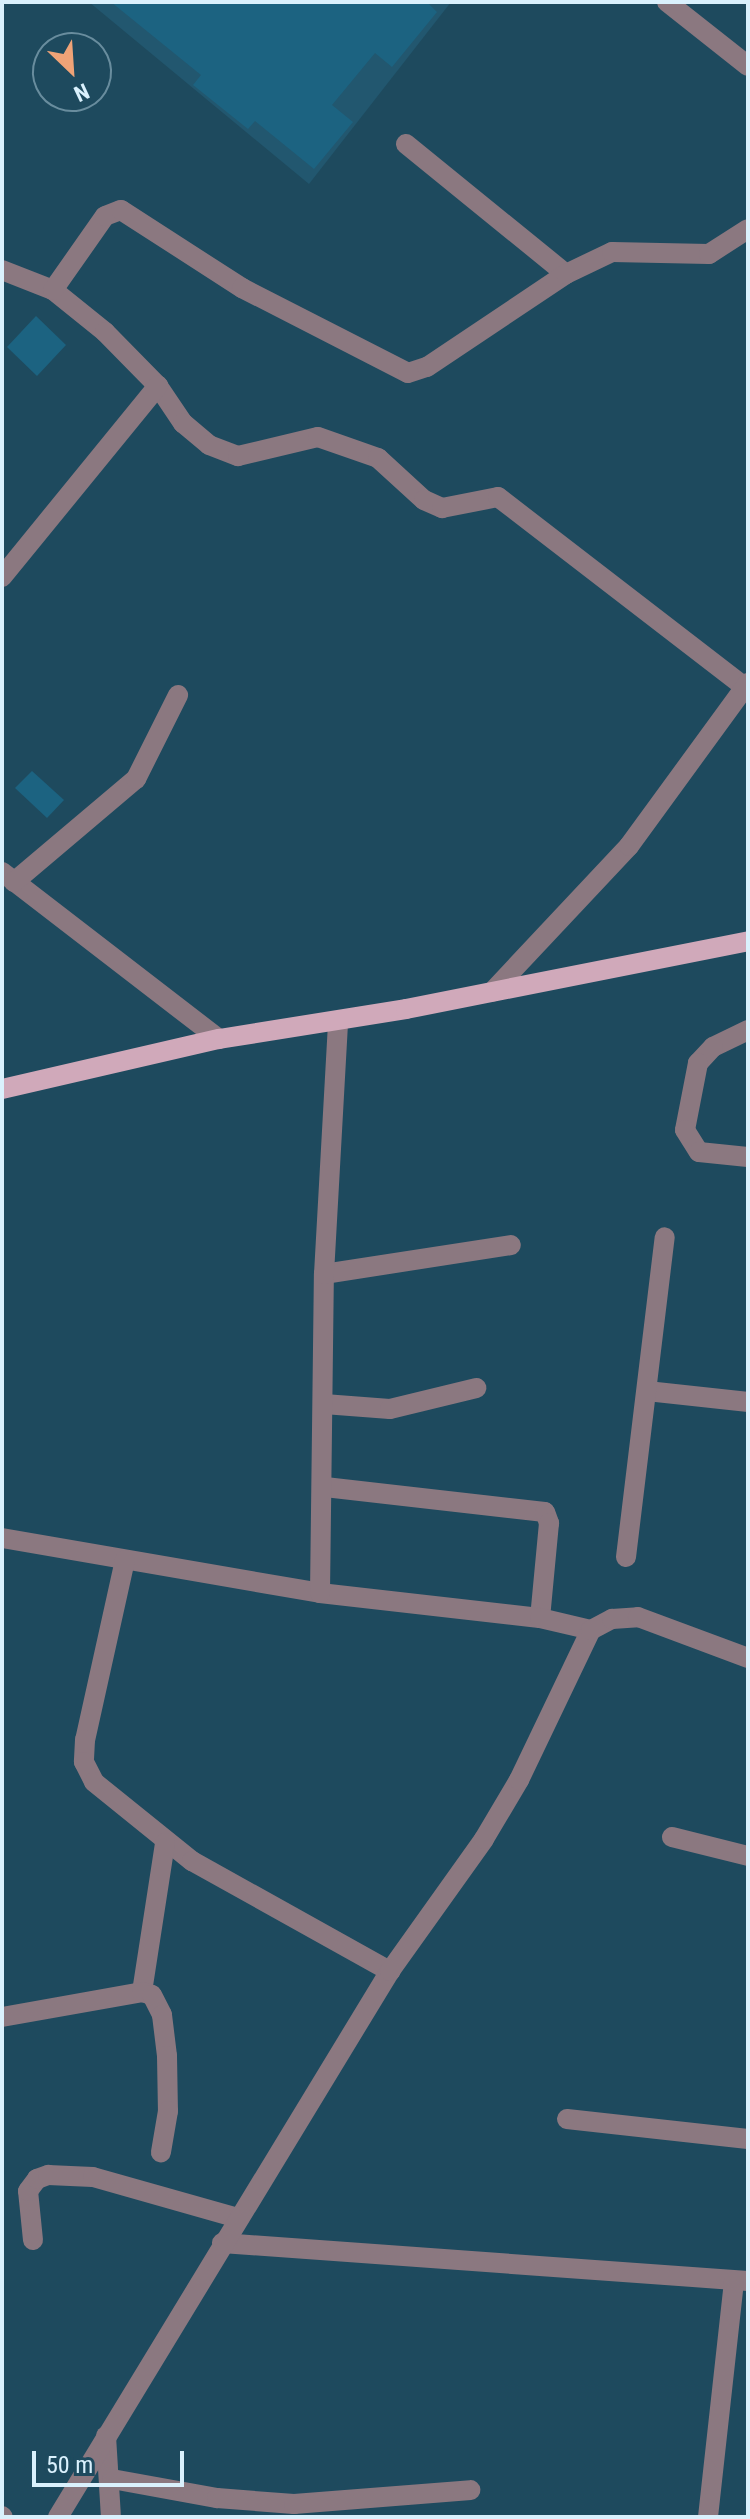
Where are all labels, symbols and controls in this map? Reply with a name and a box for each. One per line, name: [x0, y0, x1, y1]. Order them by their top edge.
north arrow: [32, 32, 112, 112]
text: N: [70, 78, 93, 107]
scale bar: [36, 2435, 188, 2485]
text: 50 m: [46, 2451, 93, 2479]

